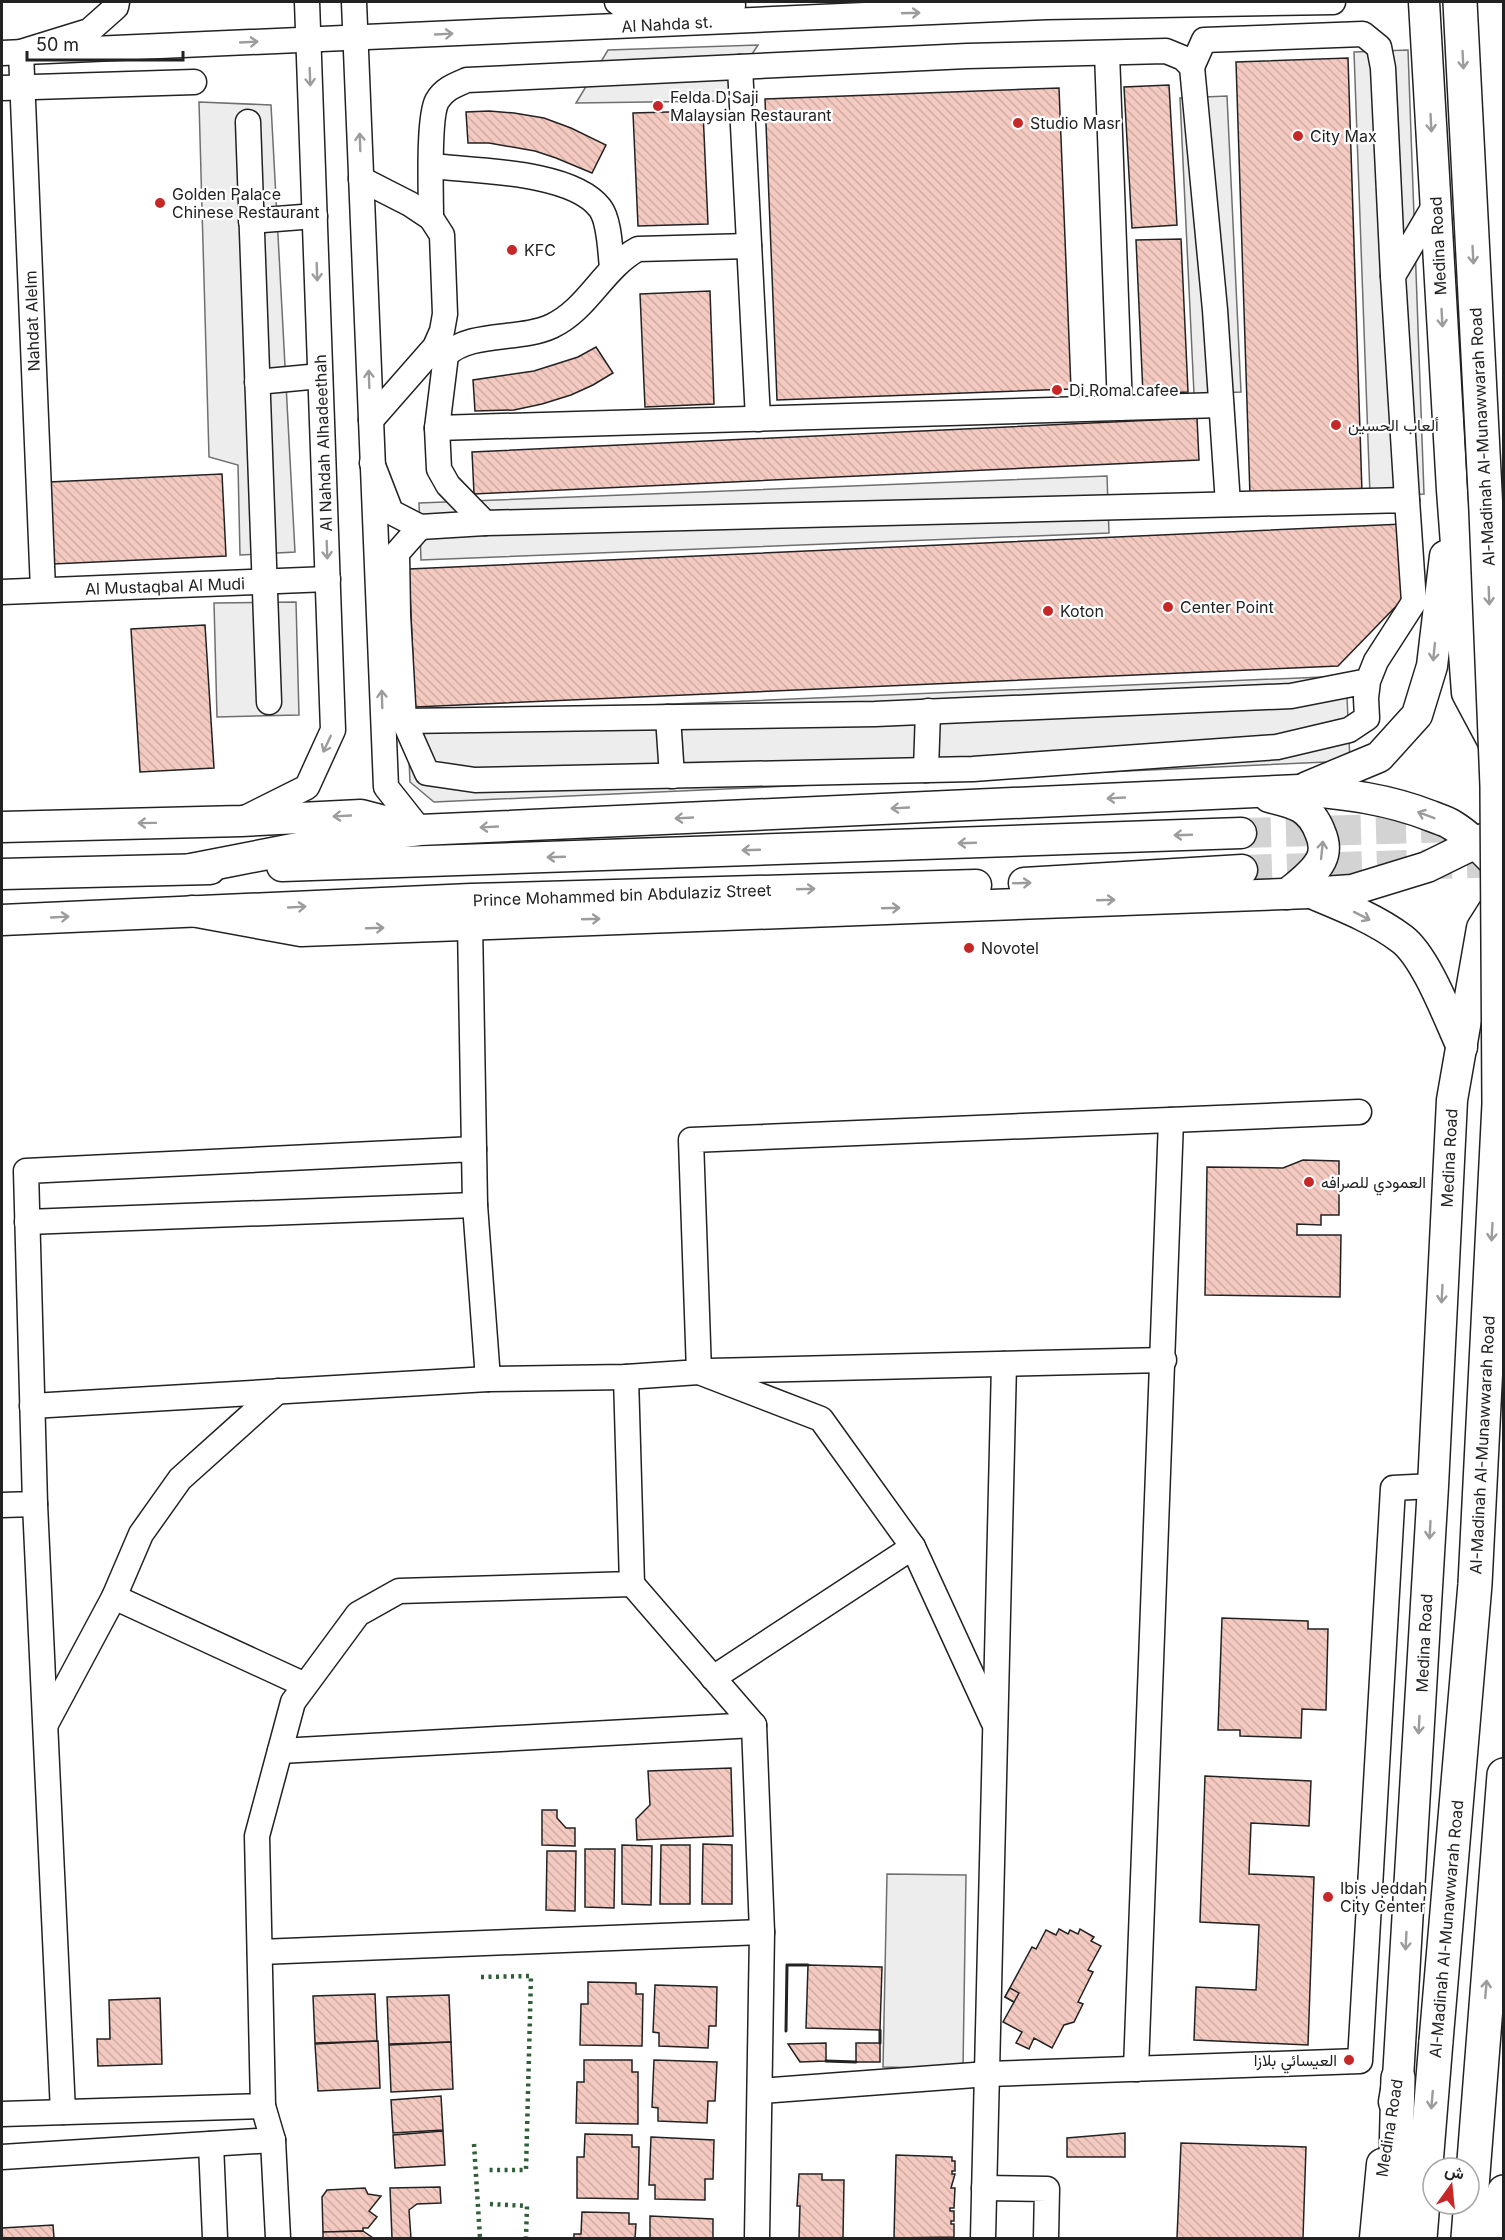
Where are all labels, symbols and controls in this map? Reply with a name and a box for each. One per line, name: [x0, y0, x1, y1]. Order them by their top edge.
one-way arrow: [901, 7, 921, 18]
street label: Al Nahda st.: [621, 12, 713, 36]
scale bar: [27, 24, 183, 62]
one-way arrow: [433, 28, 453, 39]
text: 50 m: [36, 34, 79, 55]
one-way arrow: [238, 37, 258, 48]
one-way arrow: [1457, 49, 1468, 69]
one-way arrow: [304, 66, 316, 86]
place label: Felda D'Saji Malaysian Restaurant: [670, 87, 832, 125]
marker: Felda D'Saji Malaysian Restaurant: [651, 99, 665, 113]
one-way arrow: [1426, 112, 1437, 132]
place label: Studio Masr: [1030, 113, 1121, 133]
marker: Studio Masr: [1011, 116, 1025, 130]
place label: City Max: [1310, 126, 1377, 146]
marker: City Max: [1291, 129, 1305, 143]
one-way arrow: [354, 132, 365, 152]
place label: Golden Palace Chinese Restaurant: [172, 184, 319, 222]
marker: Golden Palace Chinese Restaurant: [153, 196, 167, 210]
street label: Medina Road: [1425, 196, 1451, 296]
place label: KFC: [524, 240, 556, 260]
marker: KFC: [505, 243, 519, 257]
one-way arrow: [1467, 244, 1478, 264]
one-way arrow: [311, 261, 322, 281]
street label: Nahdat Alelm: [20, 270, 44, 372]
one-way arrow: [1437, 307, 1448, 327]
street label: Al-Madinah Al-Munawwarah Road: [1465, 307, 1499, 567]
street label: Al Nahdah Alhadeethah: [310, 354, 336, 532]
one-way arrow: [363, 369, 375, 389]
place label: Di Roma cafee: [1069, 380, 1178, 400]
marker: Di Roma cafee: [1050, 383, 1064, 397]
place label: ألعاب الحسين: [1348, 415, 1439, 436]
marker: ألعاب الحسين: [1329, 418, 1343, 432]
one-way arrow: [321, 540, 332, 560]
street label: Al Mustaqbal Al Mudi: [85, 573, 245, 599]
one-way arrow: [1484, 586, 1495, 606]
place label: Center Point: [1180, 597, 1274, 617]
marker: Center Point: [1161, 600, 1175, 614]
place label: Koton: [1060, 601, 1104, 621]
marker: Koton: [1041, 604, 1055, 618]
one-way arrow: [1428, 642, 1439, 662]
one-way arrow: [376, 690, 388, 710]
one-way arrow: [320, 734, 332, 752]
one-way arrow: [1106, 793, 1126, 804]
one-way arrow: [890, 803, 910, 814]
one-way arrow: [1417, 808, 1436, 819]
one-way arrow: [333, 811, 353, 822]
one-way arrow: [675, 812, 695, 823]
one-way arrow: [138, 817, 158, 829]
one-way arrow: [480, 821, 500, 832]
one-way arrow: [1173, 830, 1193, 841]
one-way arrow: [957, 837, 977, 848]
one-way arrow: [1317, 841, 1328, 860]
one-way arrow: [741, 844, 761, 856]
one-way arrow: [546, 851, 566, 862]
one-way arrow: [1012, 877, 1032, 889]
street label: Prince Mohammed bin Abdulaziz Street: [472, 880, 772, 910]
one-way arrow: [796, 884, 816, 895]
one-way arrow: [1096, 895, 1116, 906]
one-way arrow: [286, 901, 306, 912]
one-way arrow: [880, 903, 900, 914]
one-way arrow: [1353, 911, 1371, 922]
one-way arrow: [49, 912, 69, 923]
one-way arrow: [580, 914, 600, 925]
one-way arrow: [364, 922, 384, 933]
place label: Novotel: [981, 938, 1039, 958]
marker: Novotel: [962, 941, 976, 955]
street label: Medina Road: [1436, 1108, 1462, 1208]
place label: العمودي للصرافه: [1321, 1172, 1426, 1196]
marker: العمودي للصرافه: [1302, 1175, 1316, 1189]
one-way arrow: [1487, 1221, 1498, 1241]
one-way arrow: [1437, 1283, 1448, 1303]
street label: Al-Madinah Al-Munawwarah Road: [1465, 1315, 1499, 1575]
one-way arrow: [1424, 1520, 1435, 1540]
street label: Medina Road: [1411, 1593, 1437, 1693]
one-way arrow: [1413, 1714, 1424, 1734]
street label: Al-Madinah Al-Munawwarah Road: [1425, 1799, 1467, 2059]
place label: Ibis Jeddah City Center: [1340, 1878, 1427, 1916]
marker: Ibis Jeddah City Center: [1321, 1890, 1335, 1904]
one-way arrow: [1401, 1930, 1412, 1950]
one-way arrow: [1481, 1980, 1492, 2000]
place label: العيسائي بلازا: [1254, 2050, 1337, 2074]
marker: العيسائي بلازا: [1342, 2053, 1356, 2067]
street label: Medina Road: [1371, 2078, 1407, 2178]
one-way arrow: [1426, 2089, 1437, 2109]
north arrow: [1421, 2156, 1481, 2216]
text: ش: [1443, 2159, 1467, 2184]

